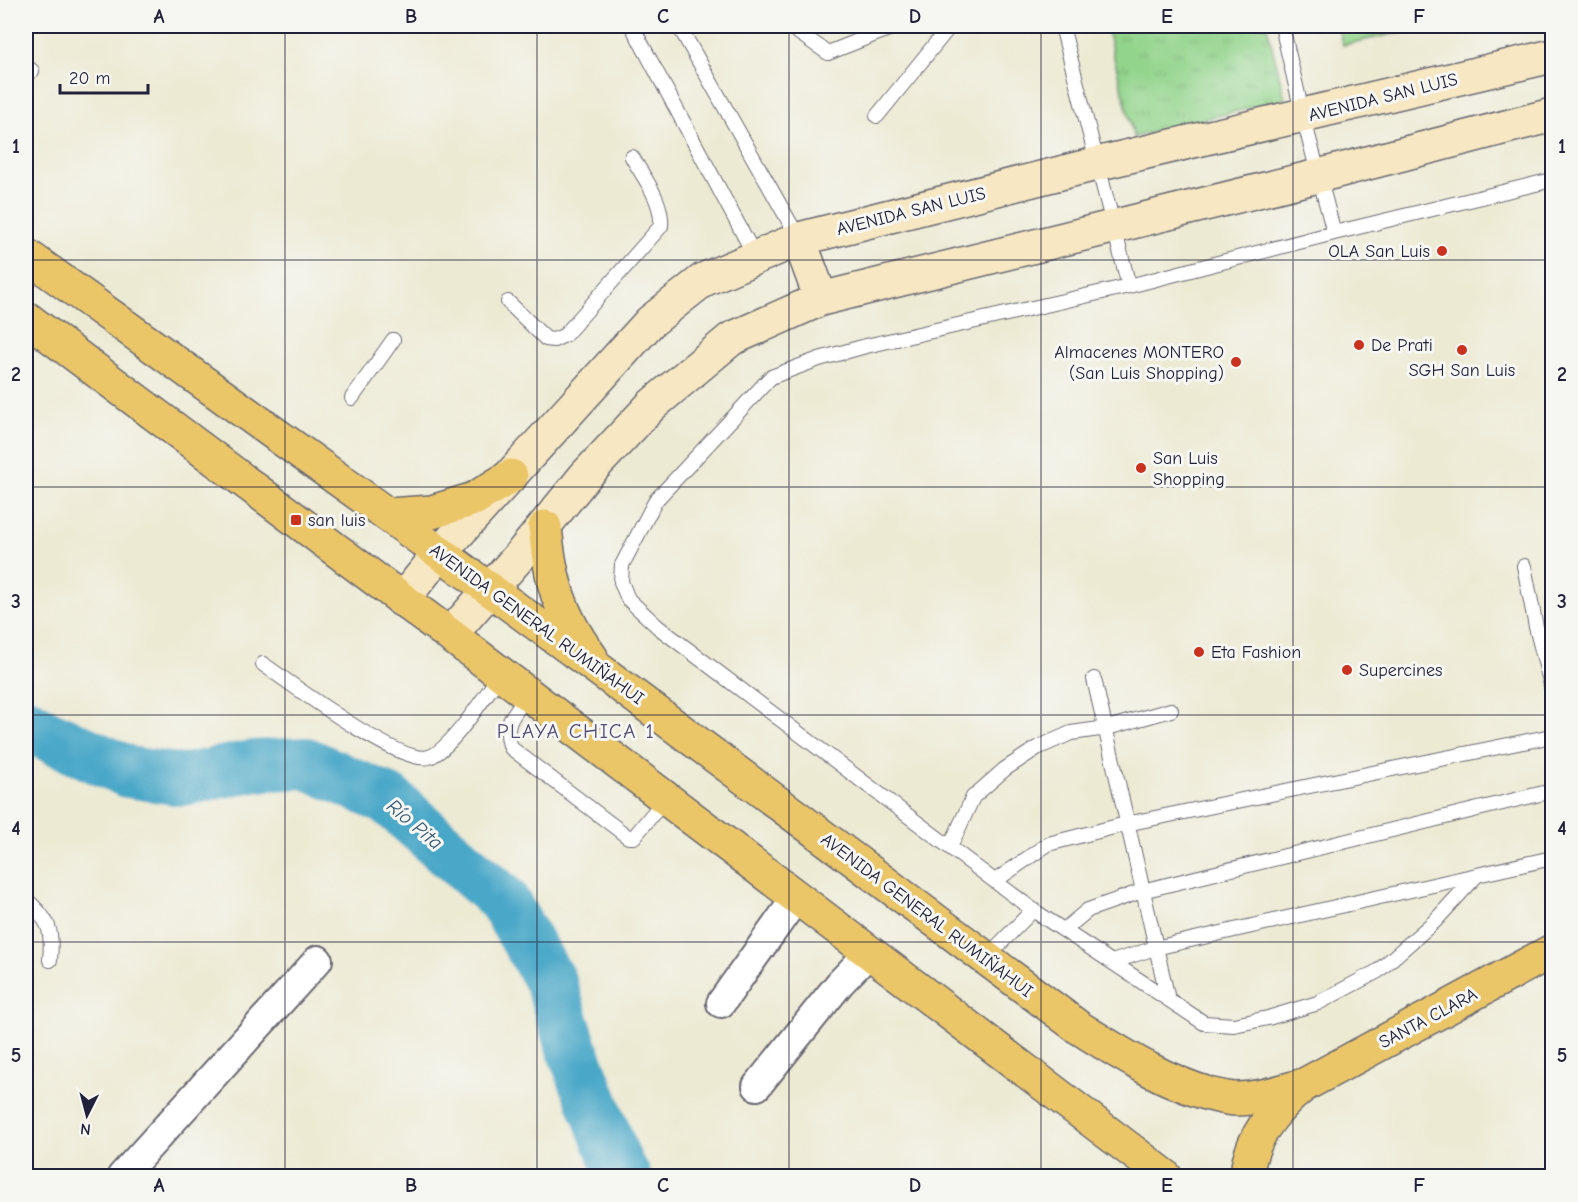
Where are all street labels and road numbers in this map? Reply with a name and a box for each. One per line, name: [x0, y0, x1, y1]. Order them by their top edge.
street label: AVENIDA SAN LUIS: [1306, 69, 1460, 126]
street label: AVENIDA SAN LUIS: [834, 183, 988, 240]
street label: AVENIDA GENERAL RUMIÑAHUI: [426, 540, 648, 709]
street label: AVENIDA GENERAL RUMIÑAHUI: [817, 829, 1037, 1002]
street label: SANTA CLARA: [1376, 984, 1481, 1053]

